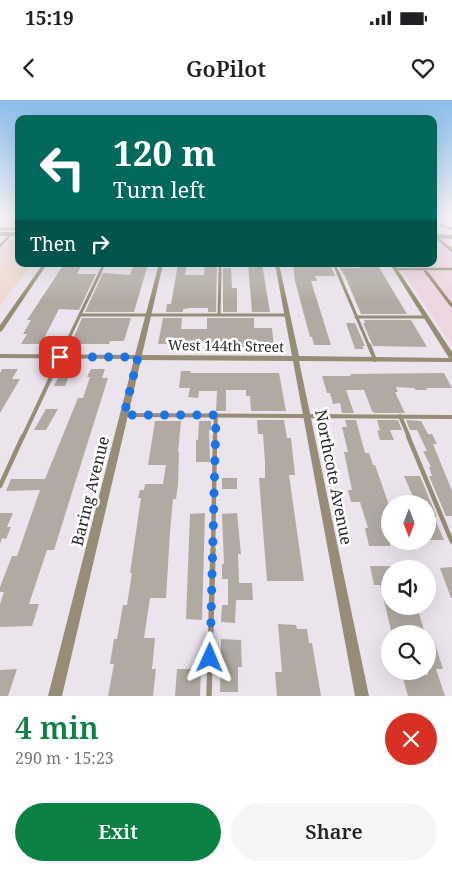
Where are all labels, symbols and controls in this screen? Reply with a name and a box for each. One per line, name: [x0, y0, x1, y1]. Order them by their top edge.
text: 15:19: [25, 5, 74, 31]
text: GoPilot: [186, 53, 266, 83]
icon: back: [15, 54, 43, 82]
icon: heart: [409, 54, 437, 82]
text: 120 m: [113, 129, 216, 176]
icon: left: [30, 135, 95, 200]
text: Turn left: [113, 174, 205, 204]
icon: right: [86, 230, 114, 258]
text: Then: [30, 231, 76, 257]
street label: West 144th Street: [168, 335, 284, 356]
pin: [39, 336, 81, 378]
icon: arrive: [46, 343, 74, 371]
street label: Northcote Avenue: [310, 407, 358, 547]
street label: Baring Avenue: [66, 434, 114, 548]
north arrow: [381, 495, 436, 550]
map controls: [381, 495, 436, 680]
button: sound: [381, 560, 436, 615]
button: search: [381, 625, 436, 680]
position arrow: [183, 631, 235, 683]
text: 4 min: [15, 707, 99, 748]
button: close: [385, 713, 437, 765]
text: 290 m · 15:23: [15, 747, 114, 769]
button: Exit: [15, 803, 221, 861]
button: Share: [231, 803, 437, 861]

